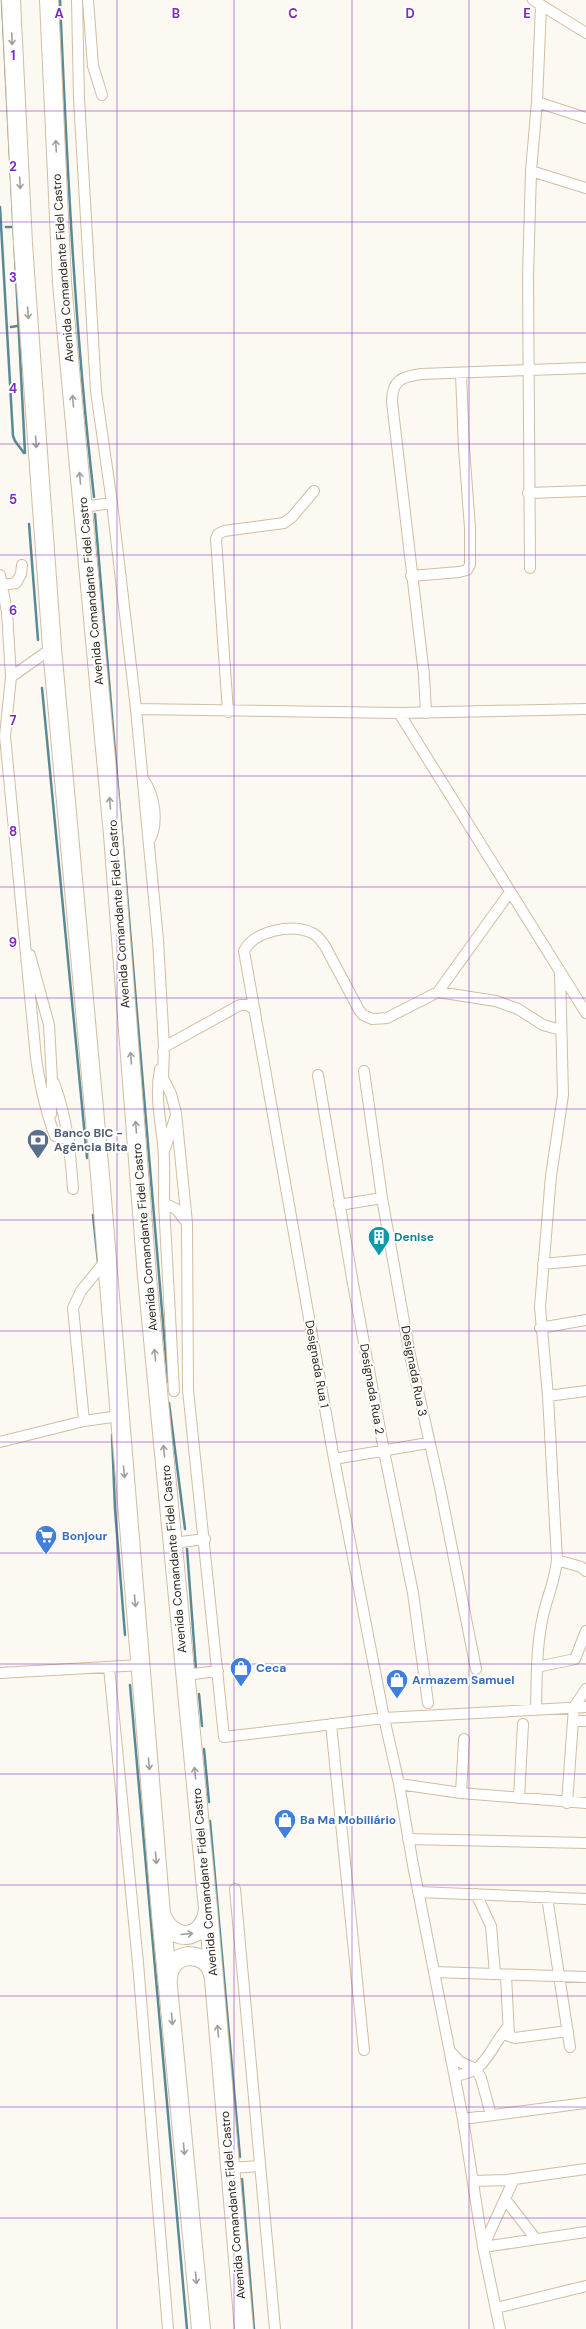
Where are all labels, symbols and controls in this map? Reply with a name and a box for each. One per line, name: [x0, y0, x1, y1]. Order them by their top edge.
text: A: [54, 5, 64, 22]
text: B: [172, 5, 180, 22]
text: C: [288, 5, 298, 22]
text: D: [405, 5, 415, 22]
text: E: [523, 5, 531, 22]
one-way arrow: [8, 32, 16, 45]
text: 1: [11, 47, 15, 64]
one-way arrow: [52, 140, 59, 153]
text: 2: [9, 158, 17, 175]
street label: Avenida Comandante Fidel Castro: [48, 173, 78, 363]
one-way arrow: [16, 176, 23, 189]
text: 3: [9, 269, 17, 286]
one-way arrow: [24, 306, 31, 319]
text: 4: [9, 380, 17, 397]
one-way arrow: [70, 395, 77, 408]
one-way arrow: [33, 435, 40, 448]
one-way arrow: [77, 472, 84, 485]
text: 5: [9, 491, 17, 508]
street label: Avenida Comandante Fidel Castro: [75, 496, 107, 686]
text: 6: [9, 602, 17, 619]
text: 7: [10, 712, 17, 729]
one-way arrow: [107, 797, 114, 810]
street label: Avenida Comandante Fidel Castro: [104, 819, 134, 1009]
text: 8: [9, 823, 17, 840]
text: 9: [9, 934, 17, 951]
one-way arrow: [127, 1052, 134, 1065]
one-way arrow: [132, 1121, 139, 1134]
place label: Banco BIC - Agência Bita: [54, 1125, 128, 1155]
bank icon: Banco BIC - Agência Bita: [25, 1127, 51, 1160]
street label: Avenida Comandante Fidel Castro: [129, 1142, 161, 1332]
building icon: Denise: [366, 1224, 392, 1257]
place label: Denise: [394, 1229, 434, 1245]
street label: Designada Rua 1: [301, 1319, 333, 1409]
street label: Designada Rua 3: [397, 1324, 431, 1418]
street label: Designada Rua 2: [356, 1342, 388, 1436]
one-way arrow: [151, 1349, 158, 1362]
one-way arrow: [160, 1445, 168, 1458]
street label: Avenida Comandante Fidel Castro: [158, 1464, 190, 1654]
one-way arrow: [120, 1465, 127, 1478]
supermarket icon: Bonjour: [33, 1523, 59, 1556]
place label: Bonjour: [62, 1528, 107, 1544]
one-way arrow: [131, 1594, 139, 1607]
shop icon: Ceca: [228, 1655, 254, 1688]
place label: Ceca: [256, 1660, 286, 1676]
shop icon: Armazem Samuel: [384, 1667, 410, 1700]
place label: Armazem Samuel: [412, 1672, 514, 1688]
one-way arrow: [145, 1757, 152, 1770]
one-way arrow: [191, 1767, 199, 1780]
street label: Avenida Comandante Fidel Castro: [189, 1787, 221, 1977]
shop icon: Ba Ma Mobiliário: [272, 1807, 298, 1840]
place label: Ba Ma Mobiliário: [300, 1812, 396, 1828]
one-way arrow: [153, 1851, 160, 1864]
one-way arrow: [180, 1930, 193, 1937]
one-way arrow: [168, 2012, 175, 2025]
one-way arrow: [215, 2025, 222, 2038]
street label: Avenida Comandante Fidel Castro: [217, 2110, 249, 2300]
one-way arrow: [180, 2142, 188, 2155]
one-way arrow: [193, 2271, 200, 2284]

